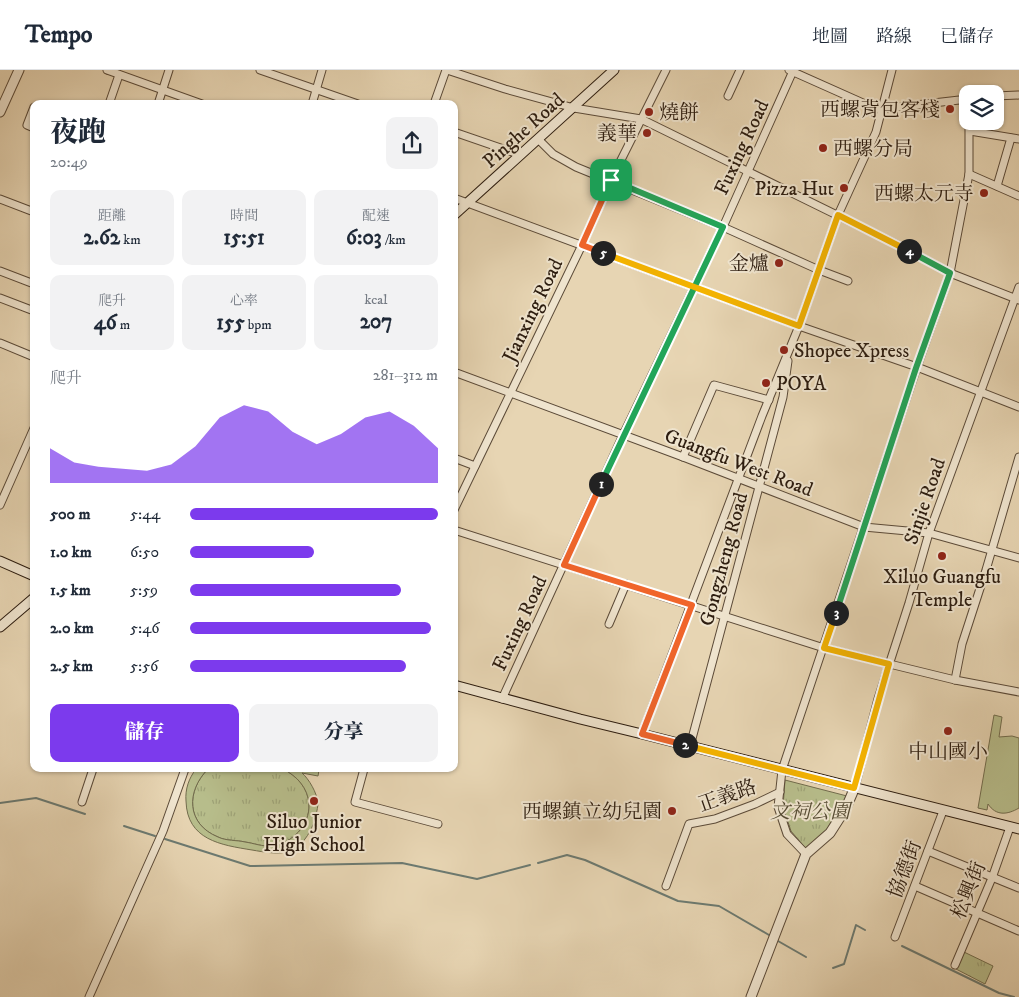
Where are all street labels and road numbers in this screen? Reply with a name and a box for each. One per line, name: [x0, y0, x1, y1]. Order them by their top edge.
street label: Pinghe Road: [478, 88, 570, 174]
street label: Fuxing Road: [709, 96, 775, 199]
street label: Jianxing Road: [497, 255, 569, 369]
street label: Guangfu West Road: [661, 424, 816, 503]
street label: Sinjie Road: [899, 455, 952, 548]
street label: Gongzheng Road: [695, 490, 754, 629]
street label: Fuxing Road: [487, 572, 553, 675]
street label: 正義路: [695, 775, 760, 818]
street label: 協德街: [883, 837, 928, 902]
street label: 松興街: [947, 858, 992, 923]

